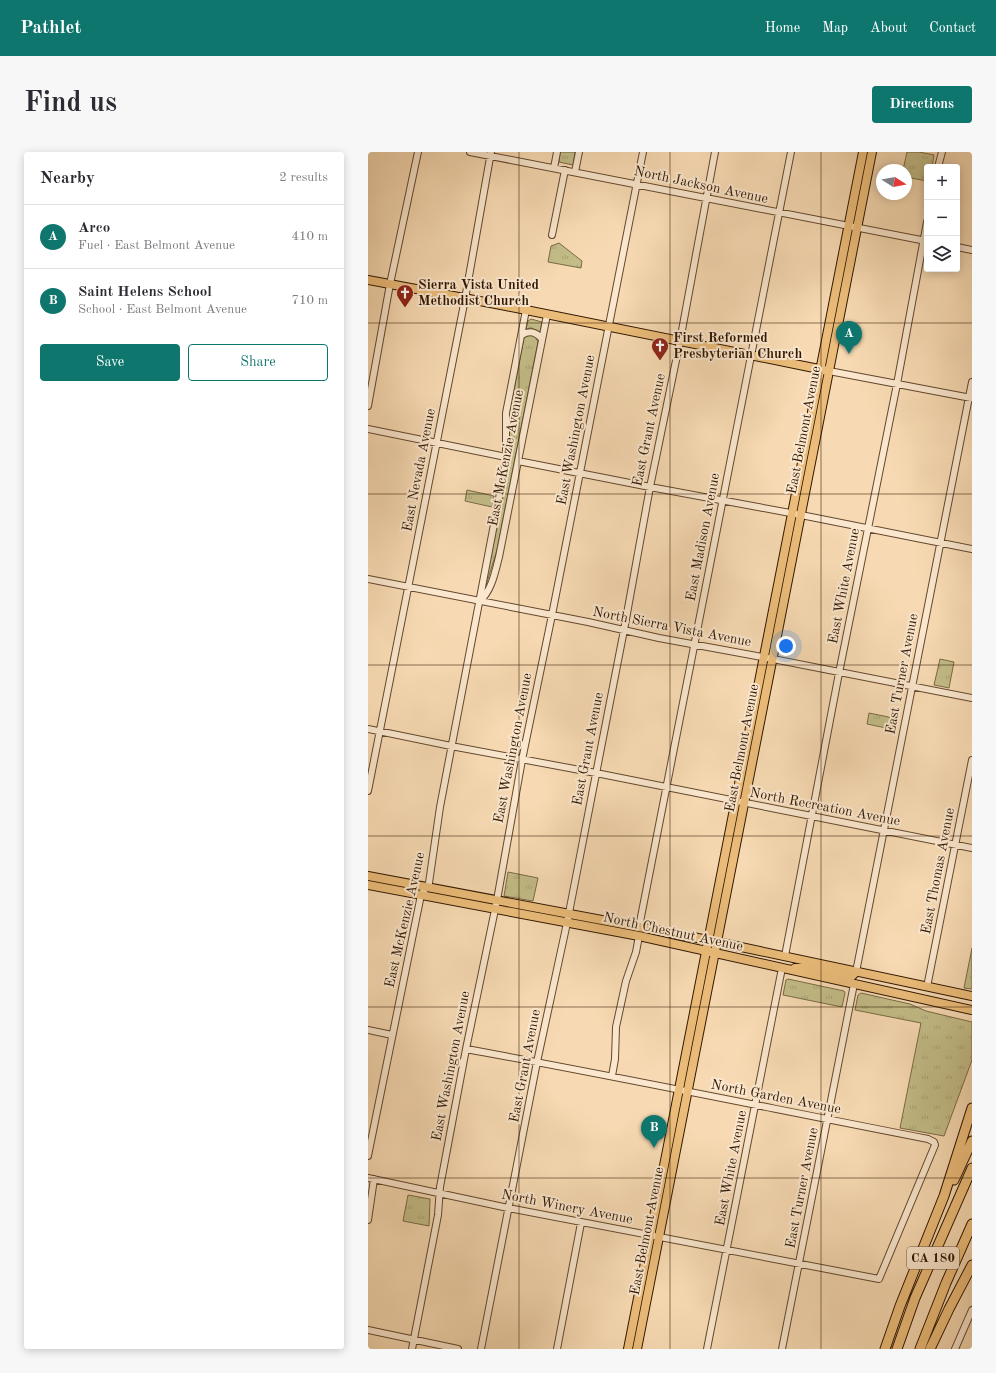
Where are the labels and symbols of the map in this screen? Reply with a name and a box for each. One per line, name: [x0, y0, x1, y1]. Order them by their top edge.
street label: North Jackson Avenue: [633, 164, 769, 206]
north arrow: [876, 164, 912, 200]
place label: Sierra Vista United Methodist Church: [418, 278, 540, 308]
church icon: Sierra Vista United Methodist Church: [395, 283, 415, 308]
pin: A: [836, 321, 862, 354]
place label: First Reformed Presbyterian Church: [673, 331, 802, 361]
church icon: First Reformed Presbyterian Church: [650, 336, 670, 361]
street label: East Washington Avenue: [555, 354, 597, 506]
street label: East Belmont Avenue: [785, 365, 823, 495]
street label: East Grant Avenue: [630, 372, 668, 488]
street label: East McKenzie Avenue: [486, 389, 526, 527]
street label: East Nevada Avenue: [400, 407, 438, 533]
street label: East Madison Avenue: [684, 472, 722, 602]
street label: East White Avenue: [826, 527, 862, 645]
street label: North Sierra Vista Avenue: [591, 605, 753, 649]
street label: East Turner Avenue: [883, 612, 921, 736]
your location: [776, 636, 796, 656]
street label: East Washington Avenue: [492, 672, 534, 824]
street label: East Belmont Avenue: [723, 683, 761, 813]
street label: East Grant Avenue: [570, 691, 606, 807]
street label: North Recreation Avenue: [749, 786, 901, 828]
street label: East Thomas Avenue: [919, 807, 957, 935]
street label: East McKenzie Avenue: [383, 851, 427, 989]
street label: North Chestnut Avenue: [602, 910, 744, 954]
street label: East Washington Avenue: [430, 990, 472, 1142]
street label: East Grant Avenue: [507, 1008, 543, 1124]
street label: North Garden Avenue: [710, 1078, 842, 1116]
street label: East White Avenue: [713, 1109, 749, 1227]
pin: B: [641, 1115, 667, 1148]
street label: East Turner Avenue: [783, 1126, 821, 1250]
street label: East Belmont Avenue: [628, 1166, 666, 1296]
street label: North Winery Avenue: [500, 1187, 634, 1227]
road number: CA 180: [907, 1247, 959, 1269]

